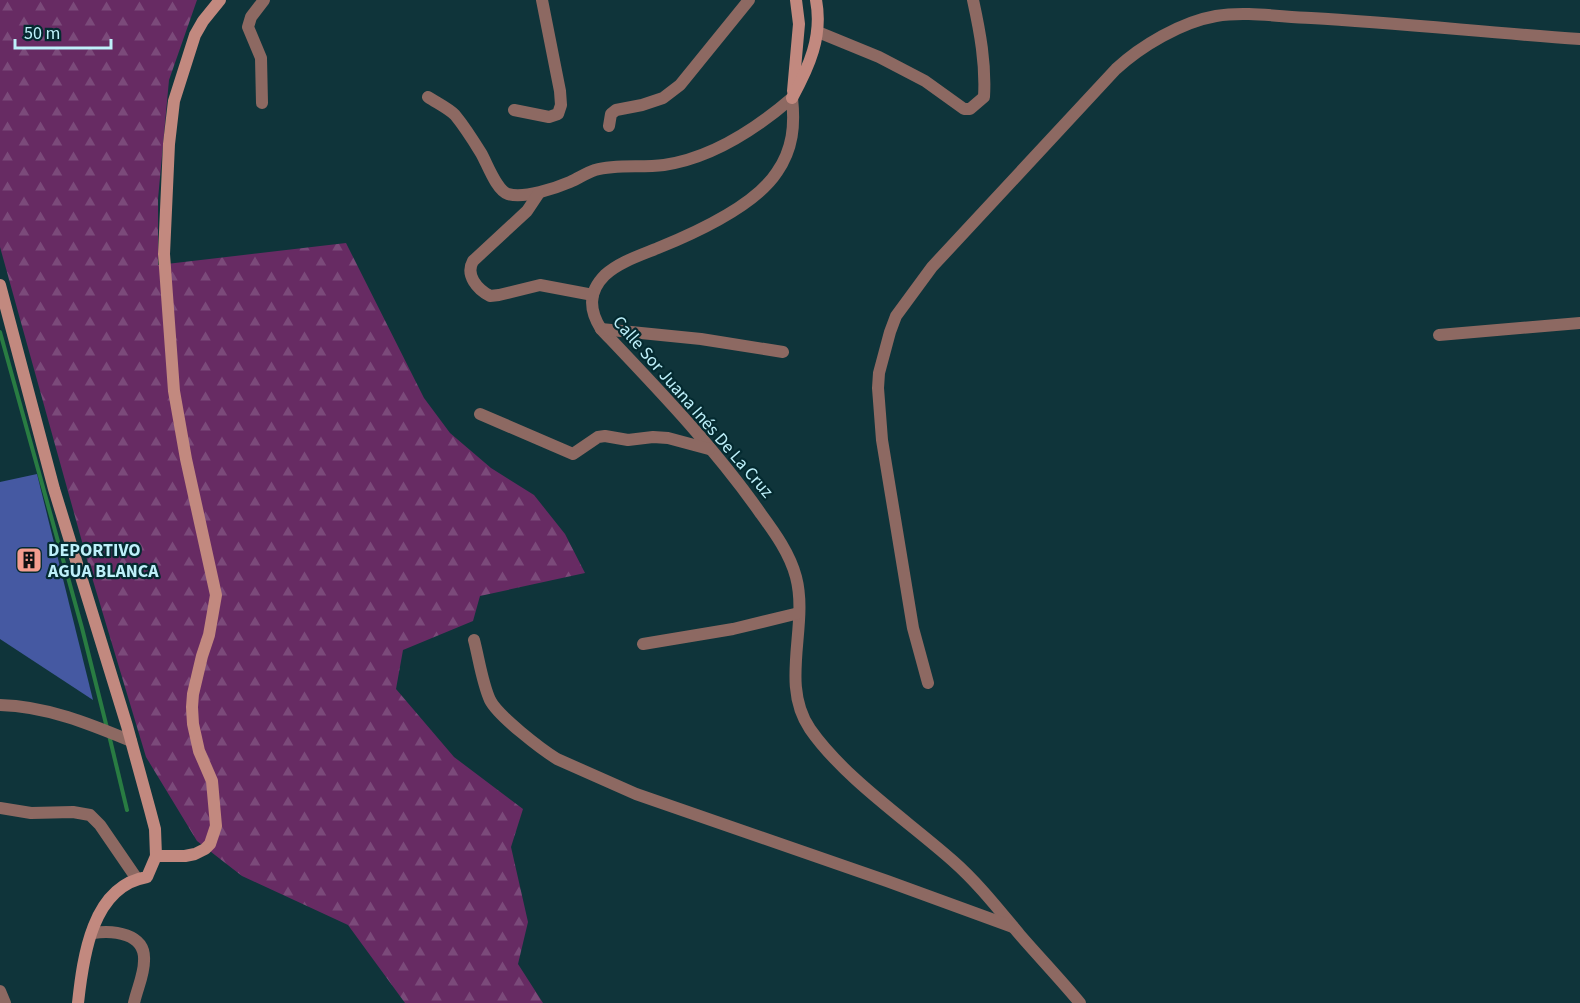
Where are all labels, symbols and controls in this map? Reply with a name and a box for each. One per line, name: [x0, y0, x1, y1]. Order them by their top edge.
scale bar: [15, 12, 111, 50]
text: 50 m: [24, 21, 60, 46]
street label: Calle Sor Juana Inés De La Cruz: [607, 311, 779, 504]
place label: DEPORTIVO AGUA BLANCA: [47, 538, 159, 584]
building icon: DEPORTIVO AGUA BLANCA: [14, 545, 44, 575]

